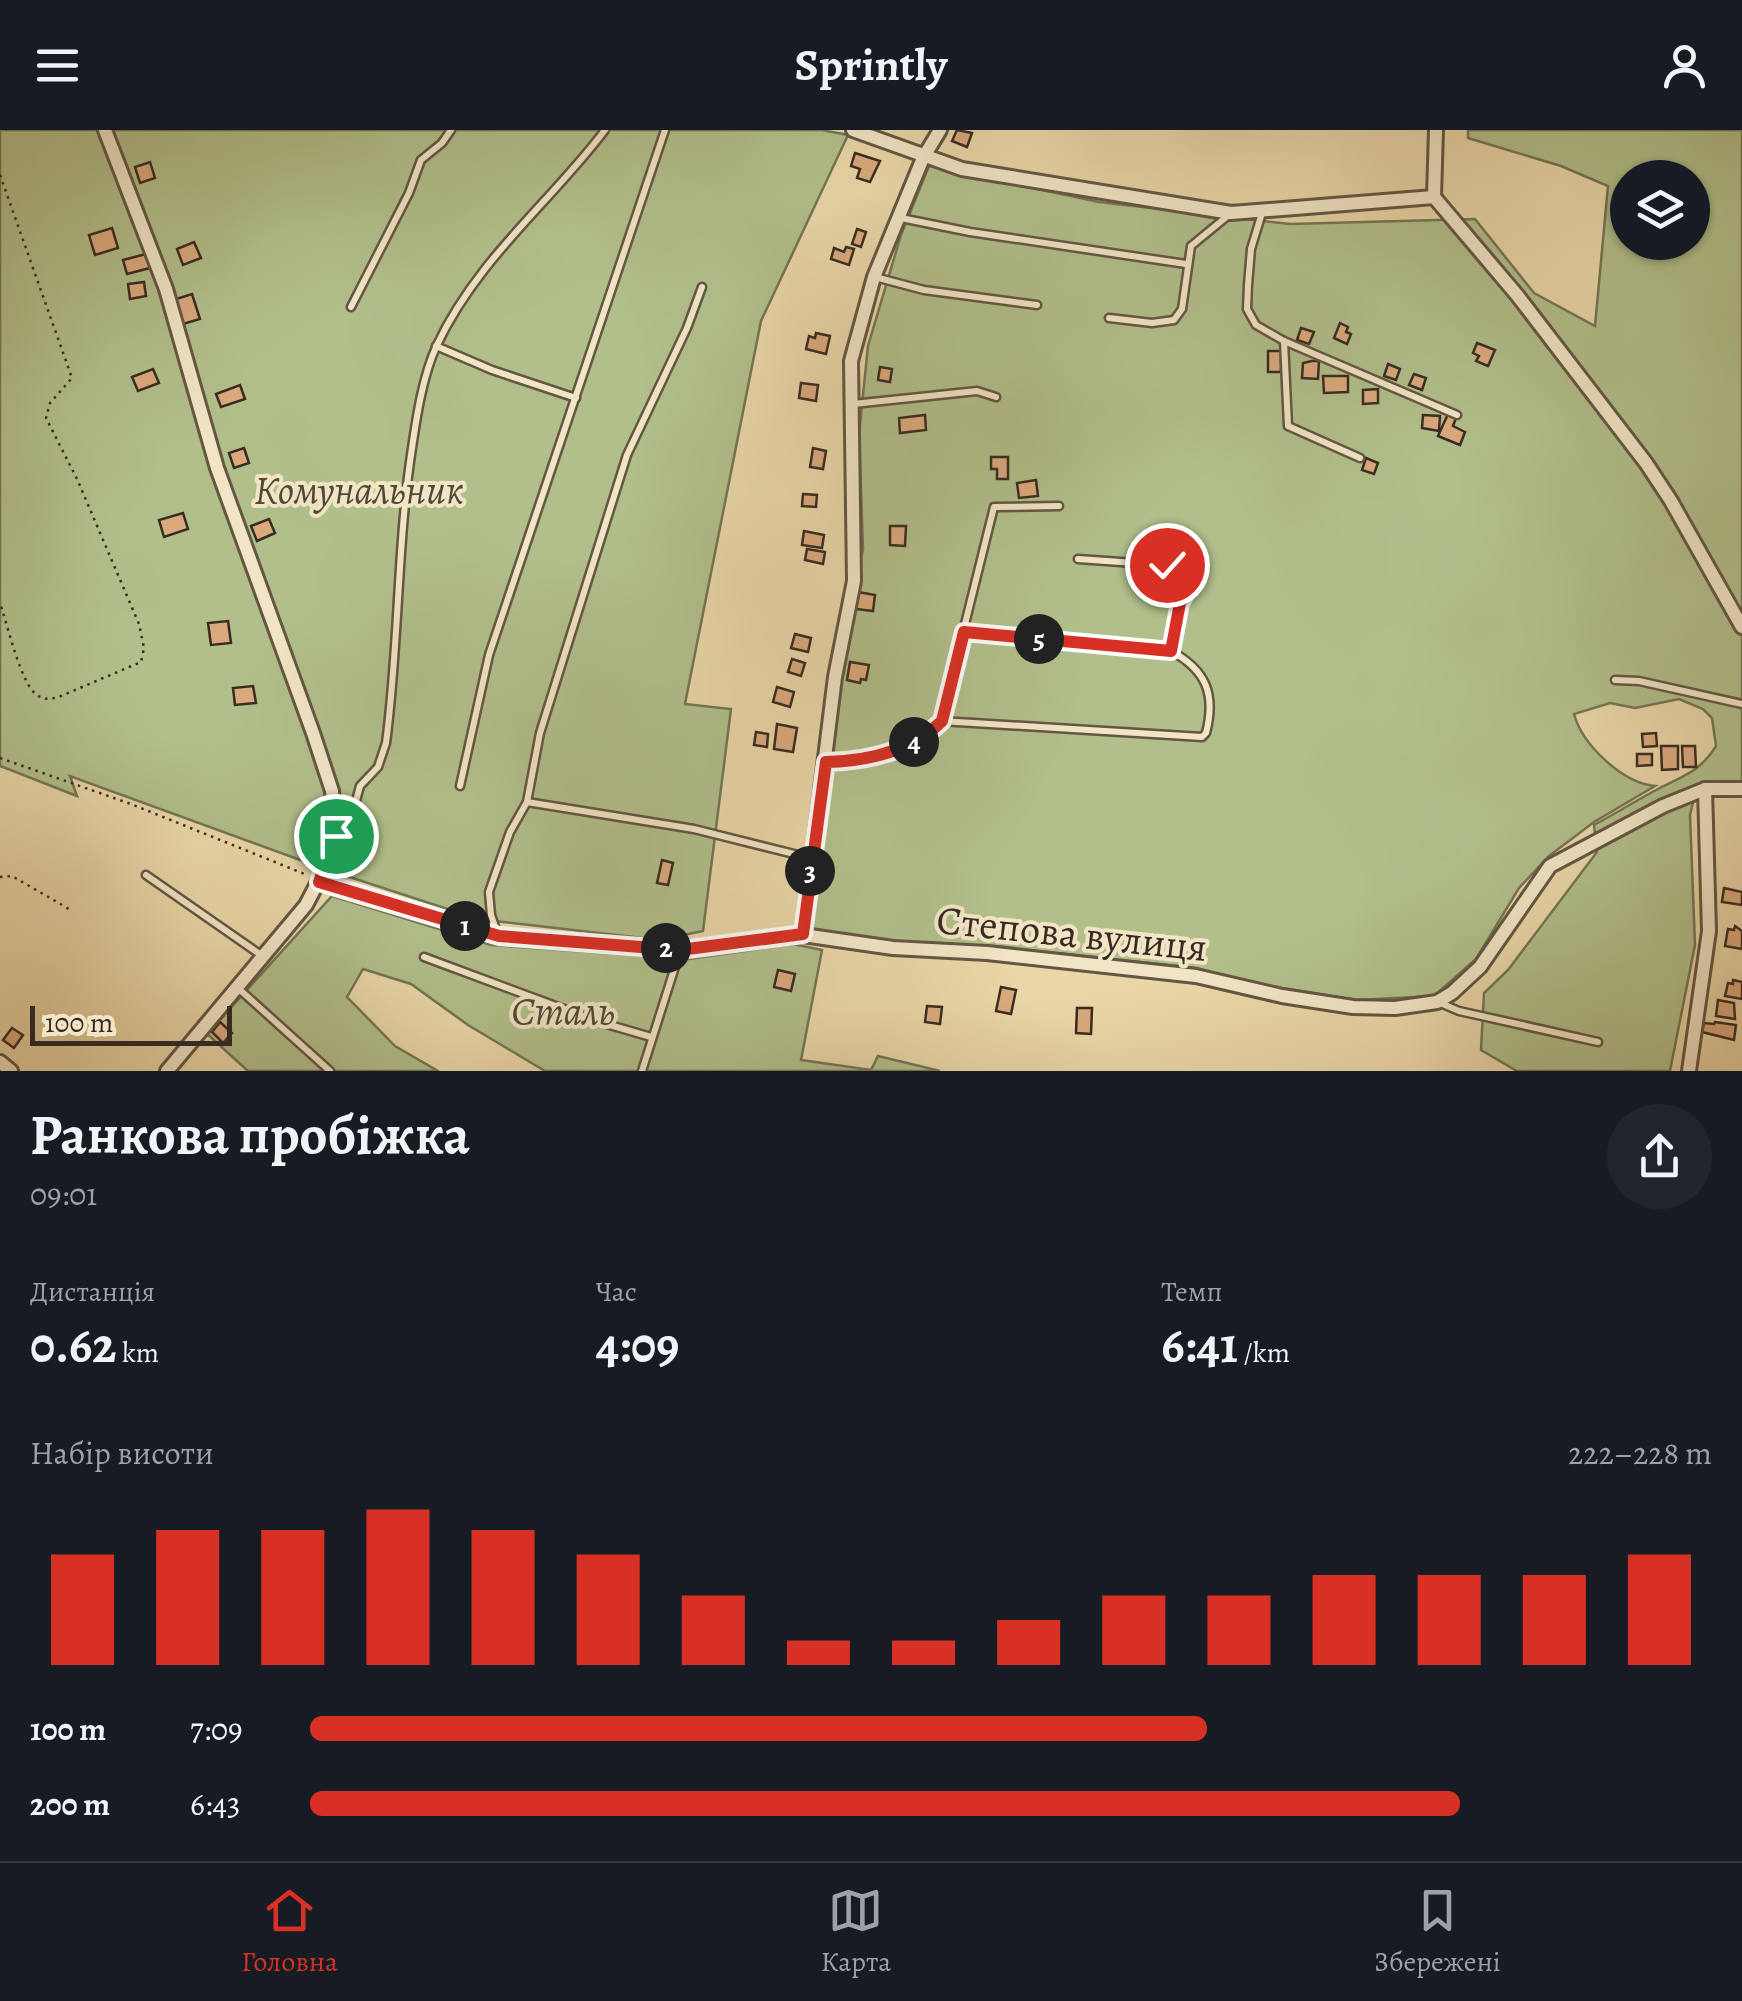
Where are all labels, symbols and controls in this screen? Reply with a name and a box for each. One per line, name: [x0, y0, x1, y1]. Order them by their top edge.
text: Sprintly: [794, 34, 948, 96]
icon: menu: [30, 38, 85, 93]
icon: person: [1657, 38, 1712, 93]
map controls: [1610, 160, 1710, 260]
button: layers: [1610, 160, 1710, 260]
park label: Комунальник: [254, 463, 464, 518]
pin: [1125, 523, 1210, 608]
icon: check: [1140, 538, 1195, 593]
pin: 5: [1014, 614, 1064, 664]
text: 5: [1033, 620, 1045, 658]
pin: 4: [889, 717, 939, 767]
text: 4: [907, 723, 921, 761]
pin: [294, 794, 379, 879]
icon: arrive: [309, 809, 364, 864]
pin: 3: [785, 846, 835, 896]
text: 3: [804, 852, 816, 890]
street label: Степова вулиця: [934, 892, 1210, 975]
pin: 1: [440, 901, 490, 951]
text: 1: [460, 907, 470, 945]
pin: 2: [641, 923, 691, 973]
text: 2: [659, 929, 673, 967]
park label: Сталь: [511, 984, 615, 1039]
scale bar: [30, 1001, 232, 1046]
text: 100 m: [45, 1004, 113, 1042]
text: Ранкова пробіжка: [30, 1097, 470, 1172]
button: share: [1607, 1104, 1712, 1209]
text: 09:01: [30, 1172, 97, 1216]
text: Дистанція: [30, 1273, 155, 1311]
text: Час: [596, 1273, 637, 1311]
text: Темп: [1161, 1273, 1222, 1311]
text: 0.62: [30, 1311, 116, 1379]
text: 4:09: [596, 1311, 679, 1379]
text: 6:41: [1161, 1311, 1238, 1379]
text: km: [116, 1334, 159, 1372]
text: /km: [1238, 1334, 1290, 1372]
text: Набір висоти: [30, 1431, 214, 1475]
text: 222–228 m: [1568, 1431, 1712, 1475]
text: 100 m: [30, 1707, 106, 1751]
text: 7:09: [190, 1707, 243, 1751]
text: 200 m: [30, 1782, 110, 1826]
text: 6:43: [190, 1782, 240, 1826]
tab: Головна: [241, 1883, 338, 1981]
tab: Карта: [821, 1883, 891, 1981]
tab: Збережені: [1374, 1883, 1501, 1981]

